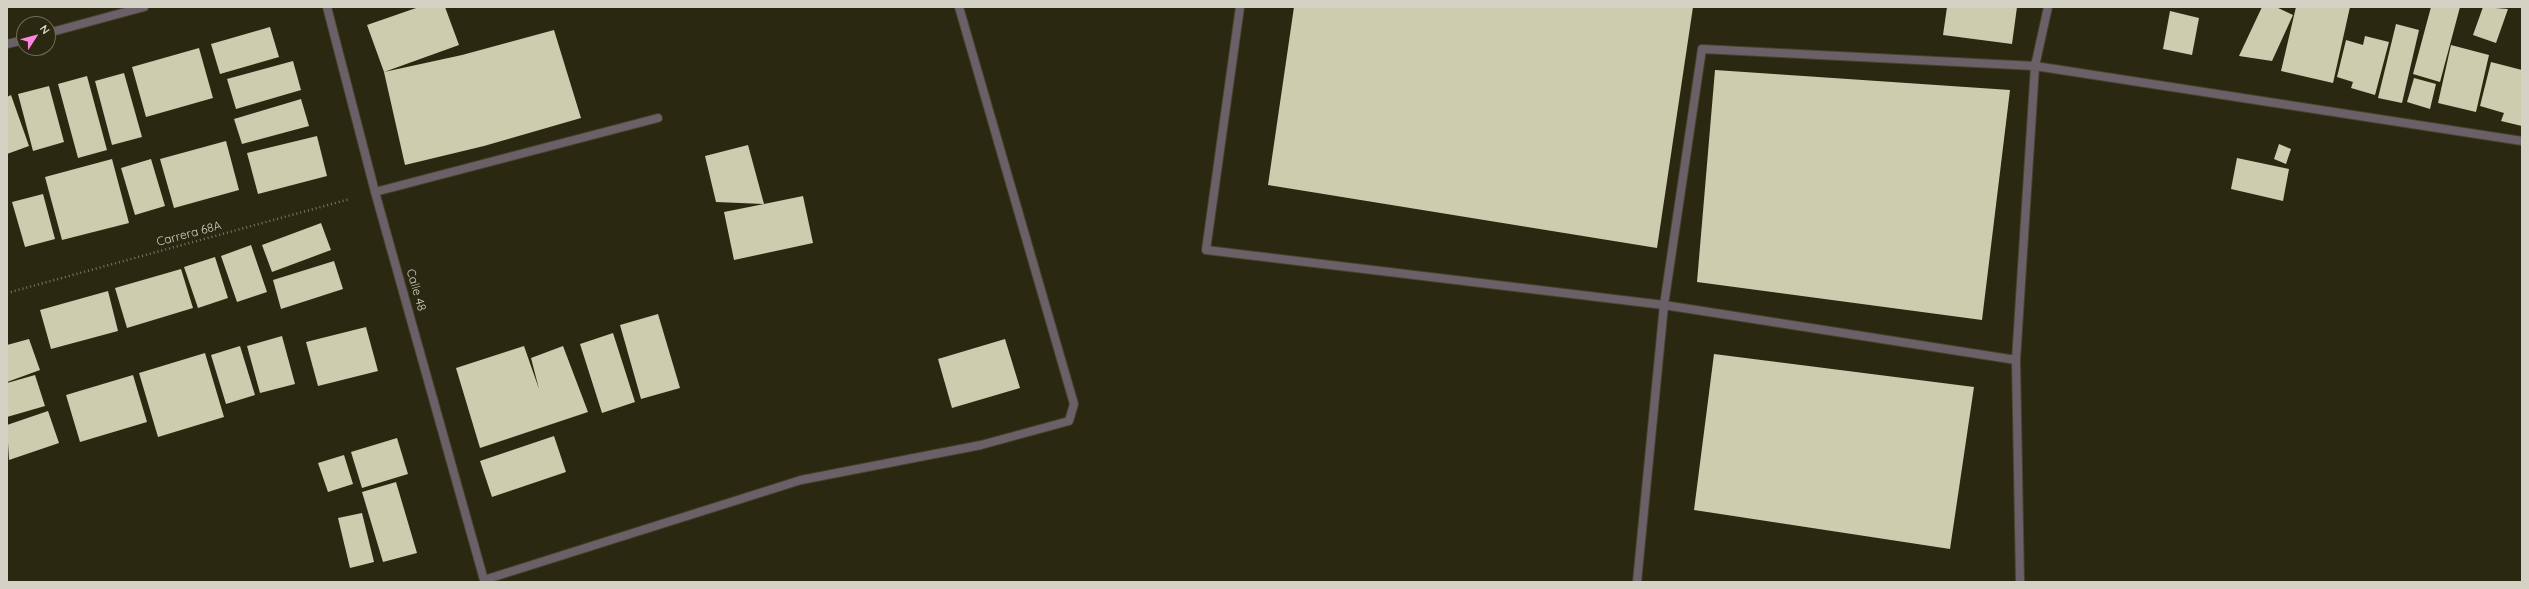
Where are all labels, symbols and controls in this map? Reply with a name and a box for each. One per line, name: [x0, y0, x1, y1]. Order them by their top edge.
north arrow: [16, 16, 56, 56]
text: N: [37, 22, 53, 37]
street label: Carrera 68A: [155, 218, 223, 250]
street label: Calle 48: [403, 267, 429, 313]

